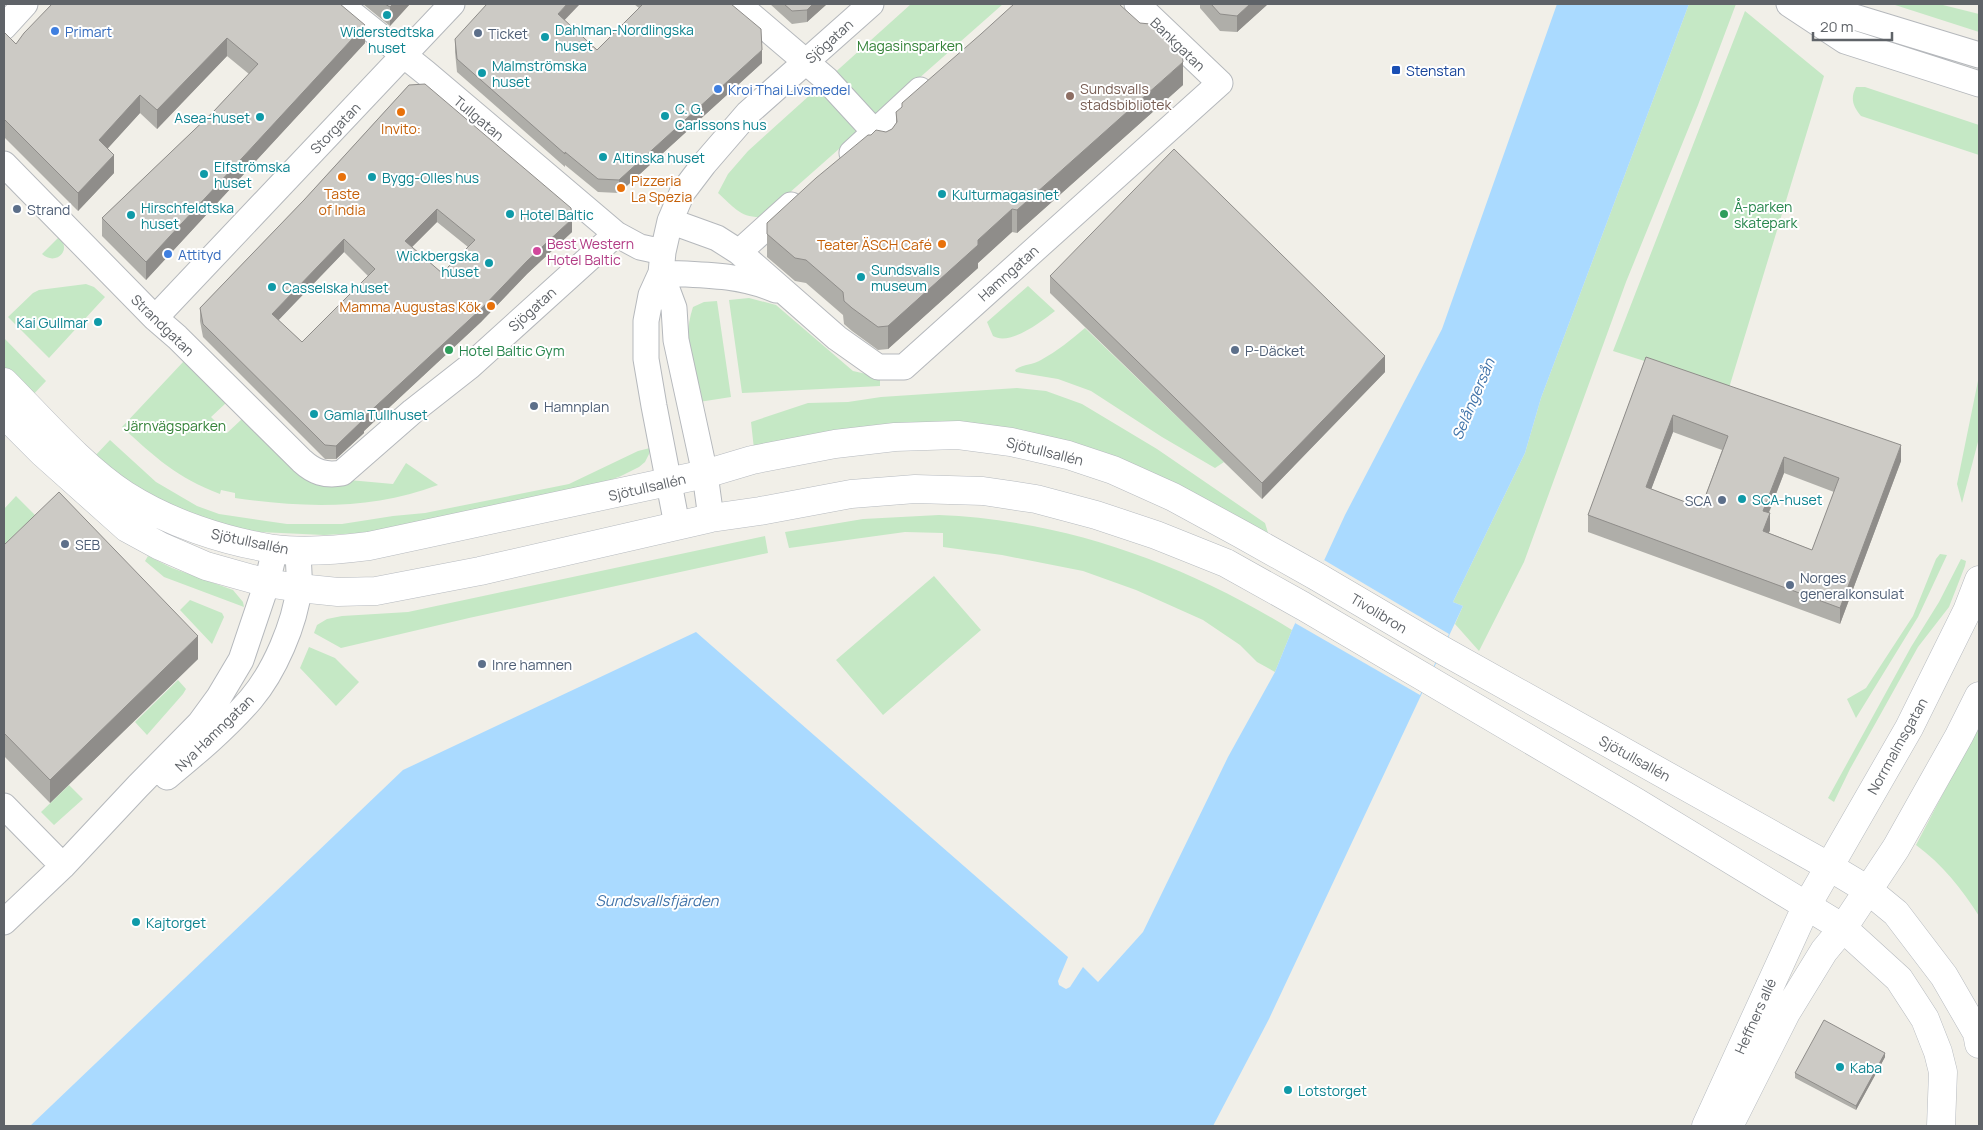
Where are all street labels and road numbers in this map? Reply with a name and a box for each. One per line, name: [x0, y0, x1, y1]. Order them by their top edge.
street label: Bankgatan: [1146, 13, 1210, 75]
street label: Sjögatan: [801, 14, 857, 68]
street label: Tullgatan: [450, 91, 508, 145]
street label: Storgatan: [306, 98, 364, 158]
street label: Hamngatan: [974, 241, 1042, 305]
street label: Sjögatan: [504, 282, 560, 336]
street label: Strandgatan: [127, 290, 199, 360]
street label: Sjötullsallén: [1004, 432, 1086, 470]
street label: Sjötullsallén: [606, 469, 688, 505]
street label: Sjötullsallén: [209, 524, 291, 558]
street label: Tivolibron: [1347, 589, 1411, 637]
street label: Nya Hamngatan: [171, 691, 257, 775]
street label: Norrmalmsgatan: [1863, 694, 1931, 798]
street label: Sjötullsallén: [1596, 731, 1674, 785]
street label: Heffners allé: [1730, 975, 1780, 1057]

